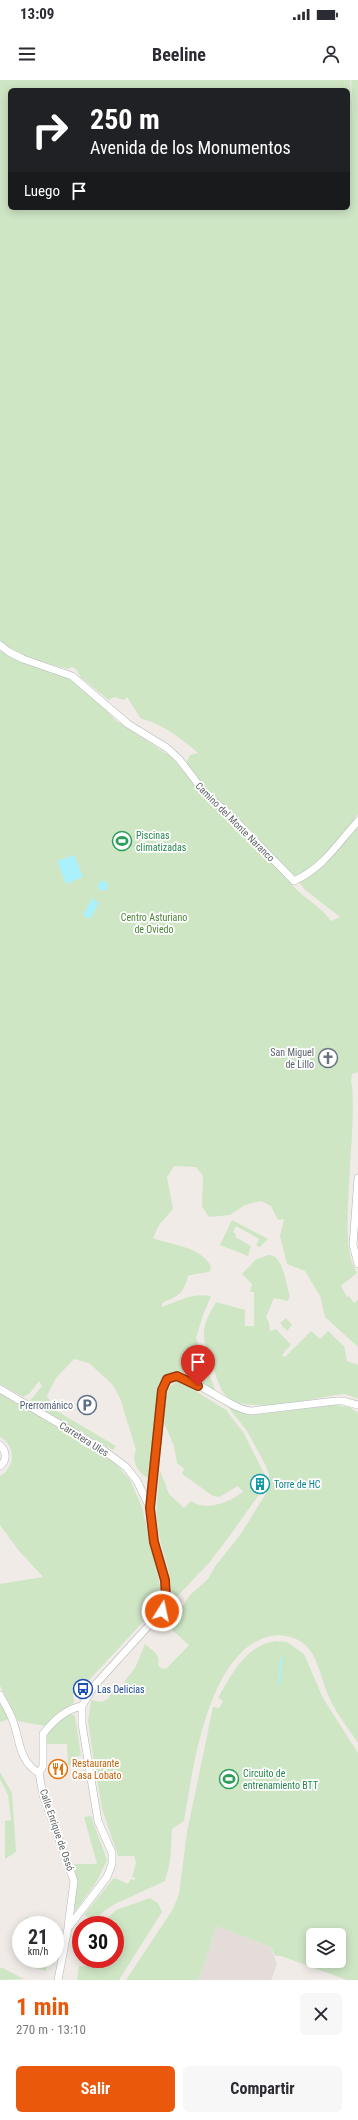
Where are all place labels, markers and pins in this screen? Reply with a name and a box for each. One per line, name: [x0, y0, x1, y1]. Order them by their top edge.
sports icon: Piscinas climatizadas: [111, 830, 133, 852]
place label: Piscinas climatizadas: [136, 830, 187, 853]
place label: San Miguel de Lillo: [270, 1047, 314, 1070]
church icon: San Miguel de Lillo: [317, 1047, 339, 1069]
pin: [181, 1345, 215, 1386]
parking icon: Prerrománico: [76, 1394, 98, 1416]
place label: Prerrománico: [20, 1400, 73, 1411]
building icon: Torre de HC: [249, 1473, 271, 1495]
place label: Torre de HC: [274, 1479, 321, 1490]
bus stop icon: Las Delicias: [72, 1678, 94, 1700]
place label: Las Delicias: [97, 1684, 145, 1695]
restaurant icon: Restaurante Casa Lobato: [47, 1758, 69, 1780]
place label: Restaurante Casa Lobato: [72, 1758, 121, 1781]
sports icon: Circuito de entrenamiento BTT: [218, 1768, 240, 1790]
place label: Circuito de entrenamiento BTT: [243, 1768, 318, 1791]

